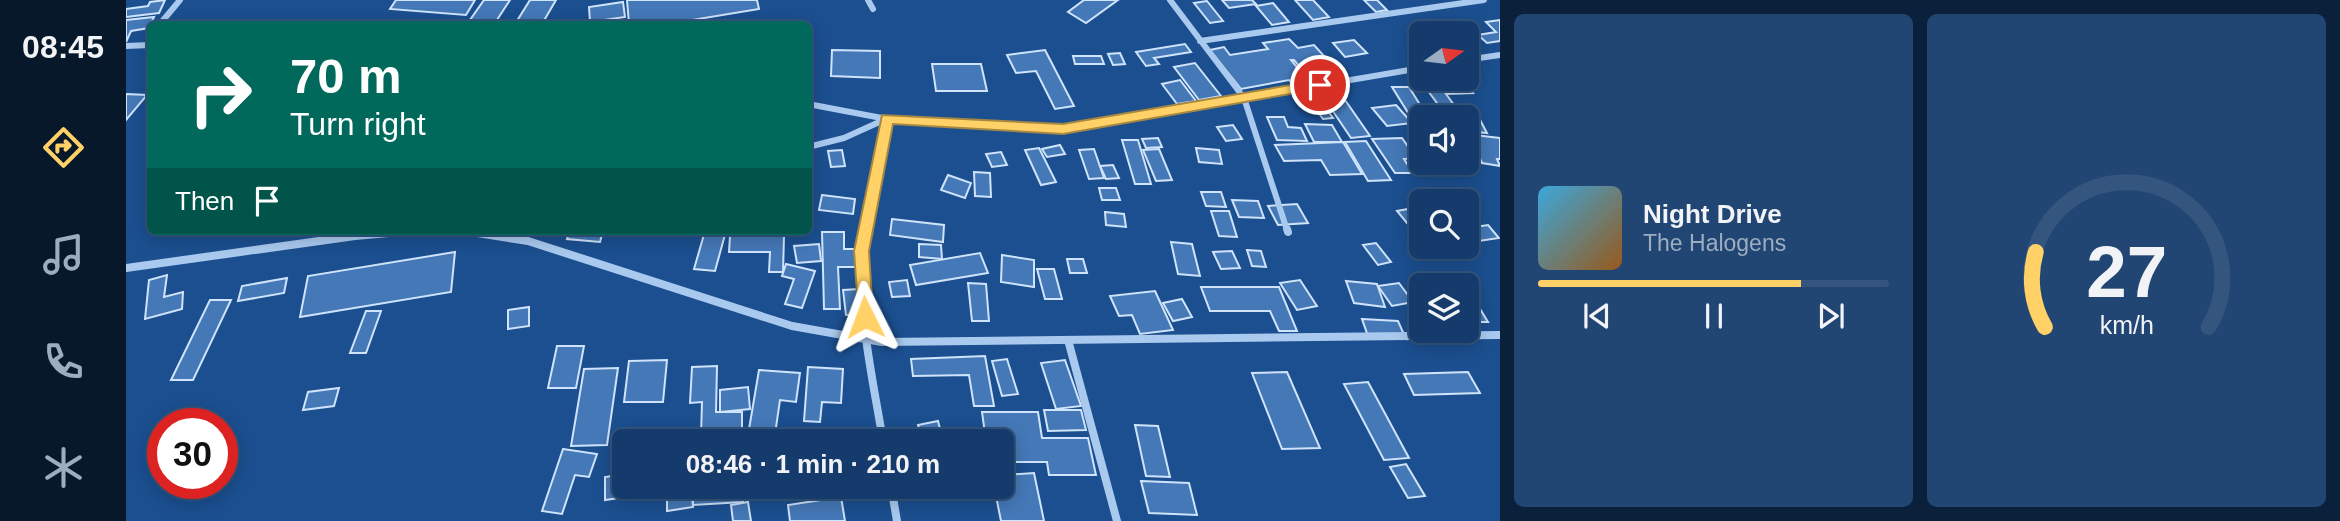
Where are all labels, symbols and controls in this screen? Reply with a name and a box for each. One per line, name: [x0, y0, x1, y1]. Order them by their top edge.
north arrow: [1409, 21, 1479, 91]
map controls: [1409, 21, 1479, 343]
text: 08:45: [22, 29, 104, 65]
icon: right: [175, 49, 266, 140]
text: 70 m: [290, 49, 402, 103]
pin: [1290, 55, 1350, 115]
icon: arrive: [1301, 66, 1339, 104]
button: sound: [1409, 105, 1479, 175]
text: Turn right: [290, 106, 426, 142]
icon: directions: [39, 123, 88, 172]
icon: arrive: [248, 182, 286, 220]
text: Then: [175, 186, 234, 216]
button: search: [1409, 189, 1479, 259]
text: Night Drive: [1643, 199, 1782, 229]
icon: music: [39, 230, 88, 279]
text: The Halogens: [1643, 230, 1786, 256]
text: 27: [2086, 231, 2167, 312]
button: layers: [1409, 273, 1479, 343]
position arrow: [828, 280, 902, 354]
icon: previous: [1578, 297, 1616, 335]
icon: pause: [1695, 297, 1733, 335]
icon: next: [1812, 297, 1850, 335]
text: km/h: [2099, 310, 2154, 338]
icon: phone: [39, 337, 88, 386]
speed limit sign: 30: [147, 408, 238, 499]
icon: climate: [39, 443, 88, 492]
text: 08:46 · 1 min · 210 m: [686, 449, 940, 479]

